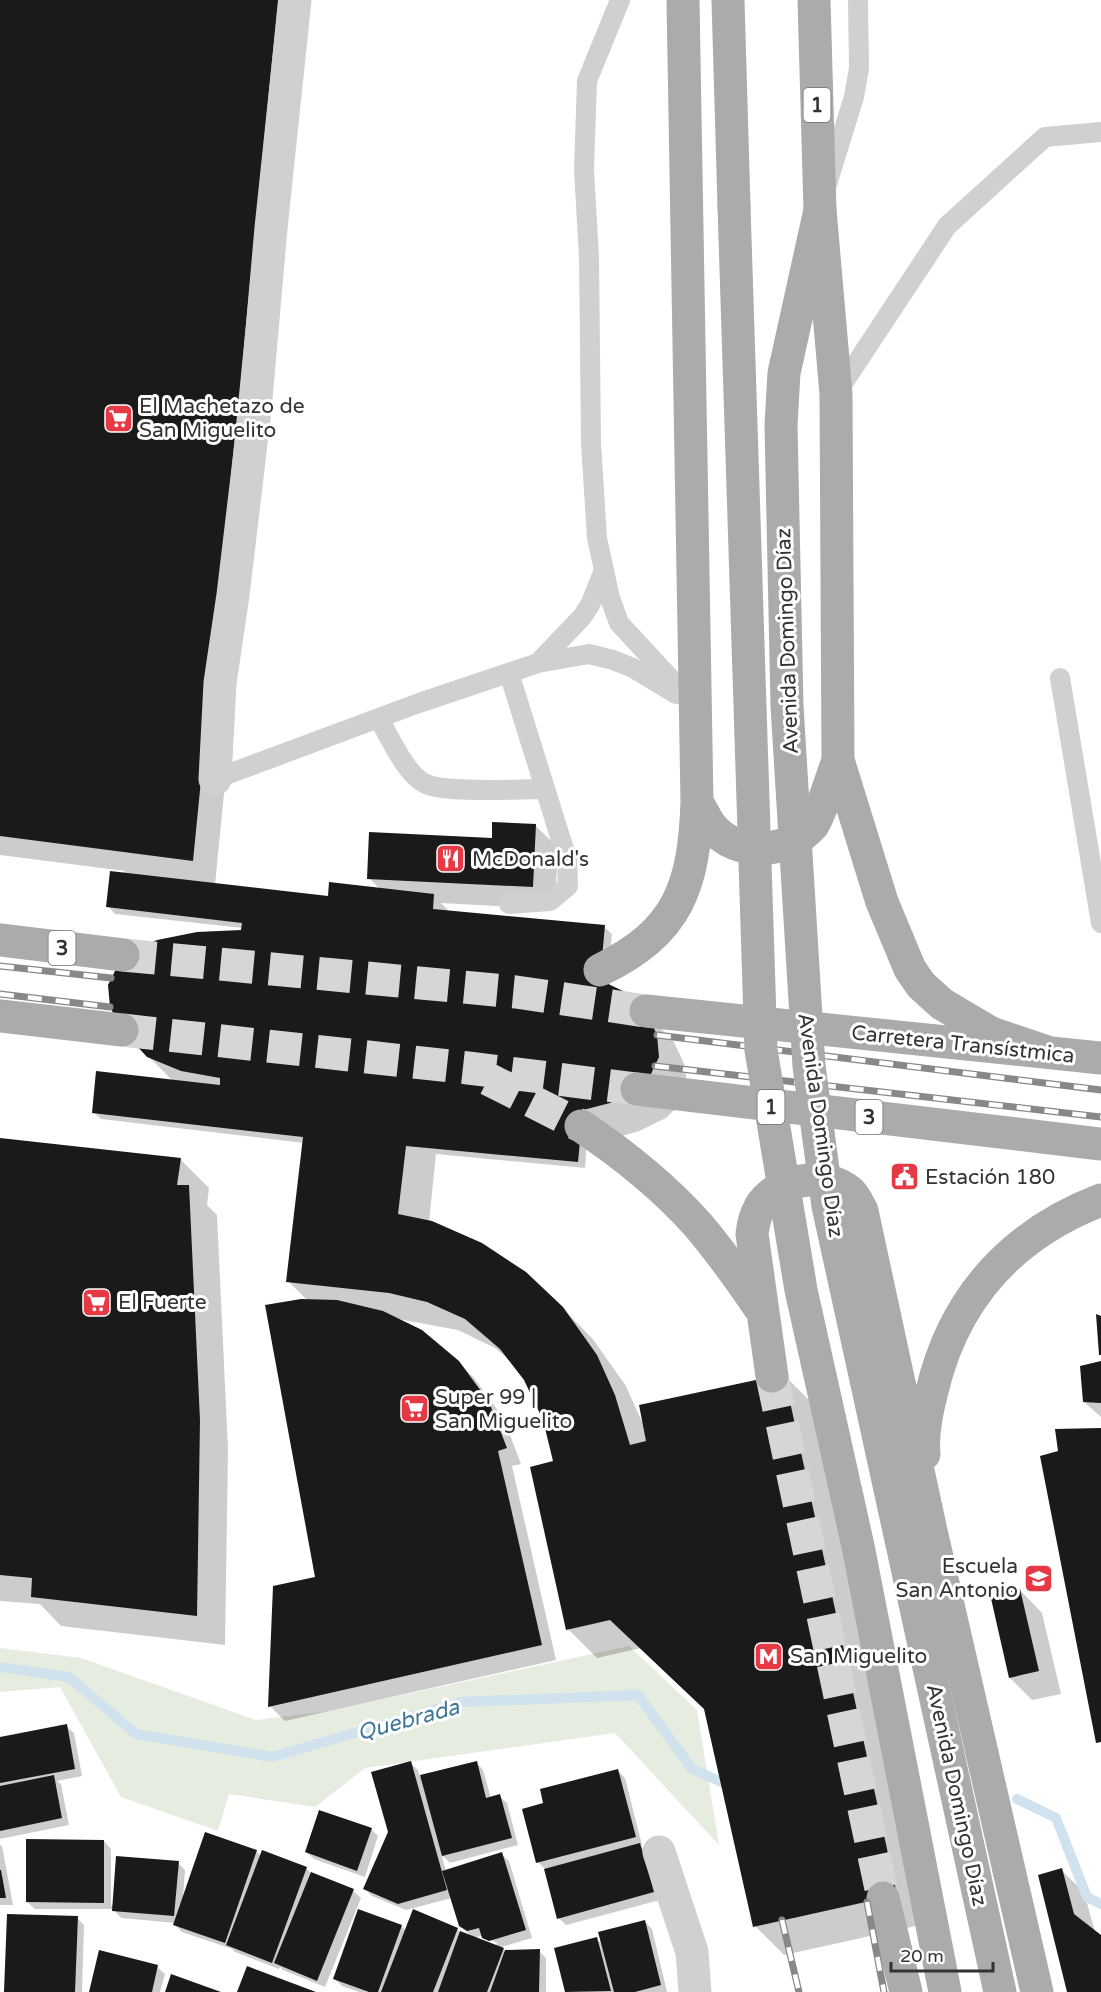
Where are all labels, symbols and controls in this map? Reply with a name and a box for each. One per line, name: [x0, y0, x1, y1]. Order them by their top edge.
road number: 1: [804, 88, 830, 122]
place label: El Machetazo de San Miguelito: [139, 394, 305, 443]
supermarket icon: El Machetazo de San Miguelito: [102, 402, 134, 434]
street label: Avenida Domingo Díaz: [771, 527, 804, 754]
restaurant icon: McDonald's: [435, 843, 467, 875]
place label: McDonald's: [472, 847, 589, 872]
road number: 3: [48, 931, 76, 965]
street label: Avenida Domingo Díaz: [792, 1011, 849, 1239]
street label: Carretera Transístmica: [850, 1020, 1076, 1069]
road number: 1: [758, 1090, 784, 1124]
road number: 3: [856, 1100, 882, 1134]
public building icon: Estación 180: [888, 1161, 920, 1193]
place label: Estación 180: [925, 1165, 1055, 1190]
supermarket icon: El Fuerte: [81, 1286, 113, 1318]
place label: El Fuerte: [118, 1290, 207, 1315]
place label: Super 99 | San Miguelito: [435, 1385, 572, 1434]
supermarket icon: Super 99 | San Miguelito: [398, 1393, 430, 1425]
place label: Escuela San Antonio: [896, 1554, 1018, 1603]
school or university icon: Escuela San Antonio: [1023, 1562, 1055, 1594]
metro station icon: San Miguelito: [753, 1640, 785, 1672]
place label: San Miguelito: [790, 1644, 927, 1669]
street label: Avenida Domingo Díaz: [921, 1682, 992, 1908]
water label: Quebrada: [354, 1694, 463, 1746]
scale bar: [891, 1935, 993, 1973]
text: 20 m: [900, 1945, 944, 1967]

